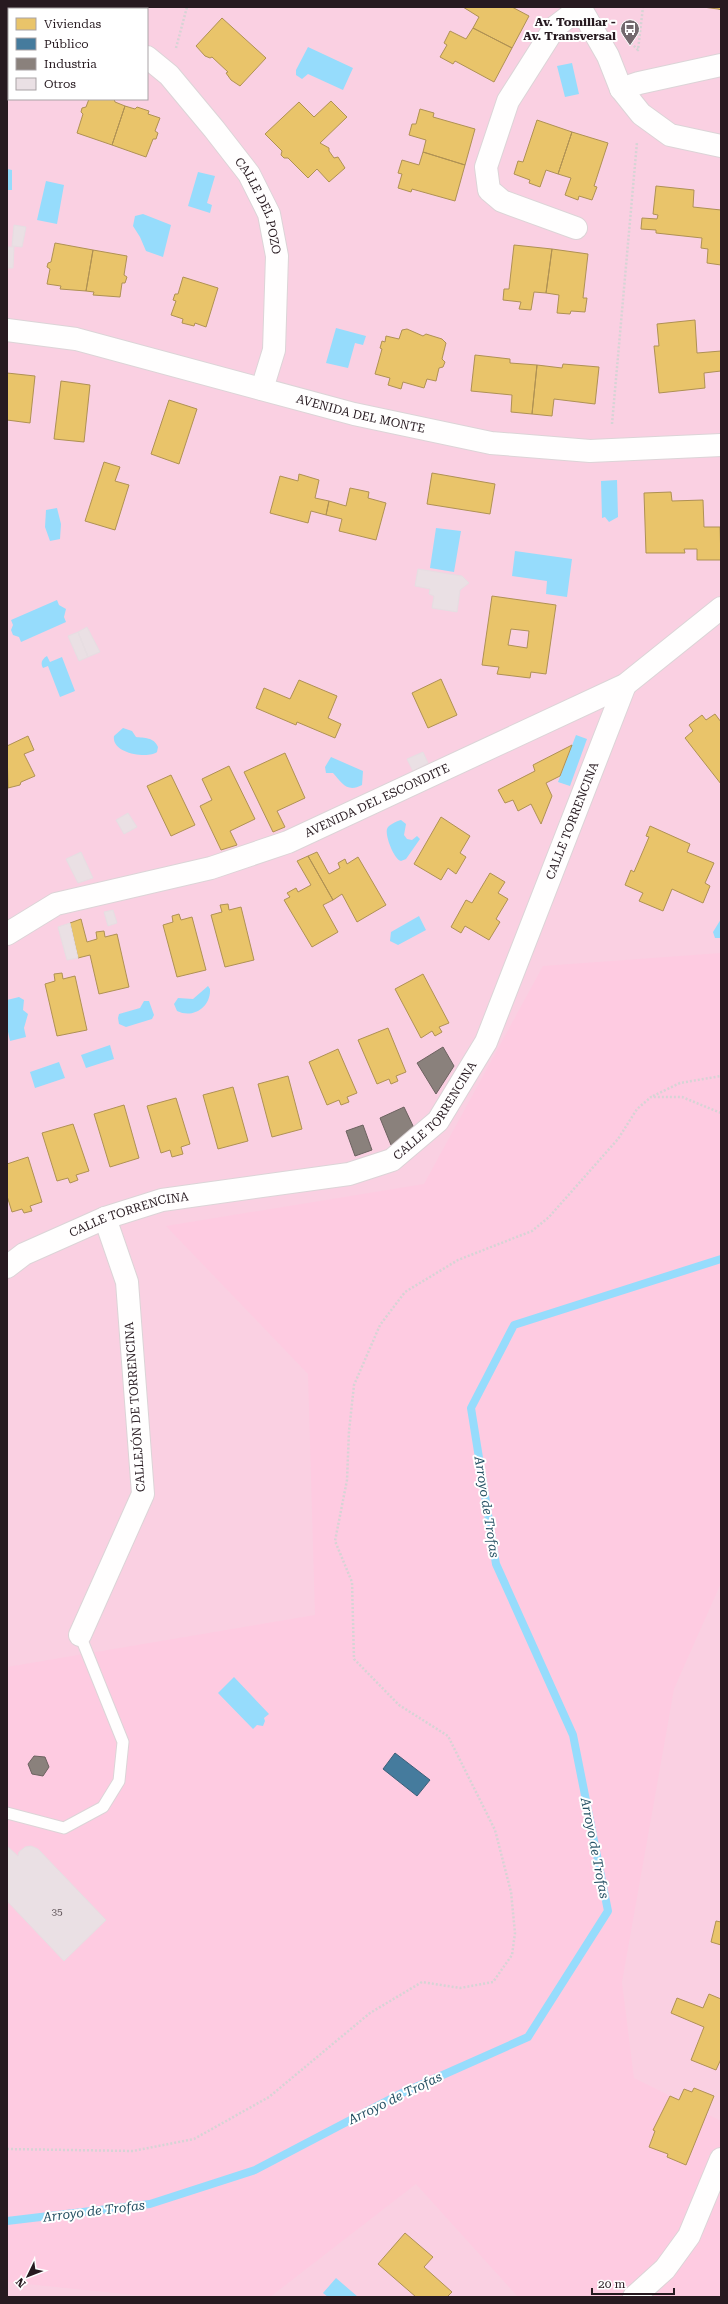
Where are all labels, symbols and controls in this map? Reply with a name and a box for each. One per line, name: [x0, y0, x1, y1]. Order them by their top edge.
legend: [8, 8, 148, 100]
place label: Av. Tomillar - Av. Transversal: [523, 15, 616, 43]
text: Viviendas: [44, 17, 102, 31]
bus stop icon: Av. Tomillar - Av. Transversal: [619, 18, 641, 46]
text: Público: [44, 37, 89, 51]
text: Industria: [44, 57, 97, 71]
text: Otros: [44, 77, 76, 91]
street label: CALLE DEL POZO: [232, 155, 284, 255]
street label: AVENIDA DEL MONTE: [295, 392, 426, 436]
street label: CALLE TORRENCINA: [543, 759, 602, 882]
street label: AVENIDA DEL ESCONDITE: [302, 761, 452, 840]
street label: CALLE TORRENCINA: [390, 1058, 480, 1163]
street label: CALLE TORRENCINA: [67, 1189, 190, 1240]
street label: CALLEJÓN DE TORRENCINA: [122, 1321, 148, 1493]
water label: Arroyo de Trofas: [471, 1454, 502, 1559]
water label: Arroyo de Trofas: [578, 1795, 612, 1900]
house number: 35: [51, 1906, 63, 1917]
water label: Arroyo de Trofas: [345, 2069, 444, 2128]
water label: Arroyo de Trofas: [41, 2197, 146, 2225]
north arrow: [8, 2256, 48, 2296]
scale bar: [592, 2270, 674, 2296]
text: N: [13, 2275, 29, 2290]
text: 20 m: [598, 2277, 625, 2291]

